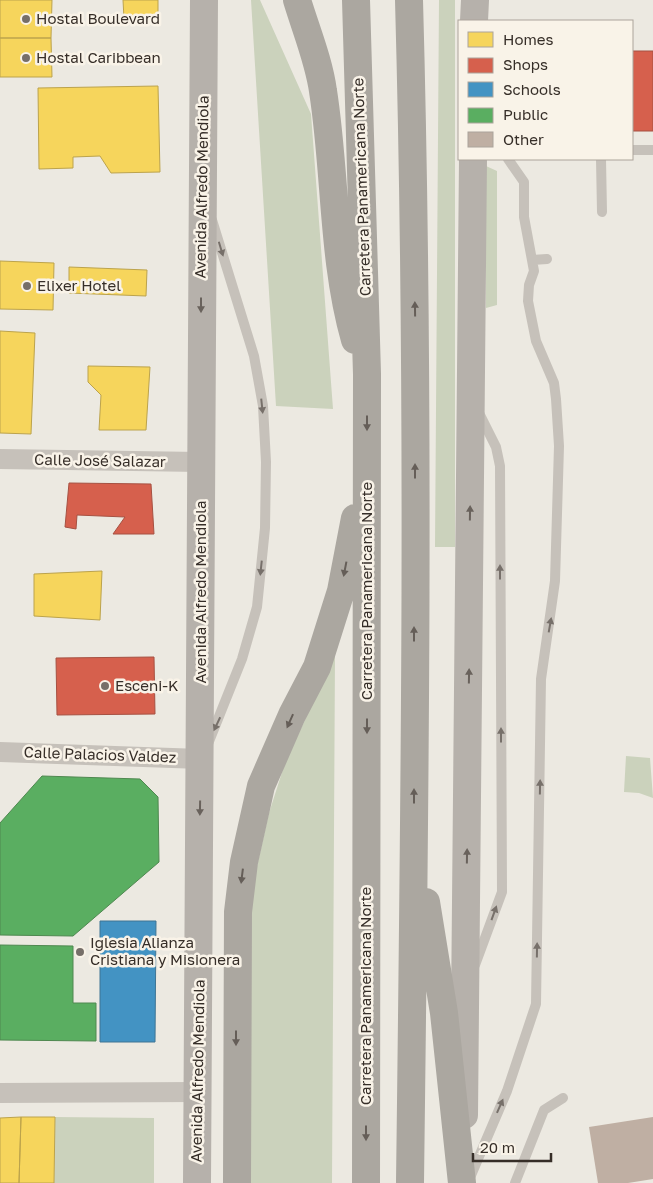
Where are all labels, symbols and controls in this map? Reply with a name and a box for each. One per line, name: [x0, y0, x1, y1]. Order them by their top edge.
place label: Hostal Boulevard: [36, 9, 160, 27]
marker: Hostal Boulevard: [20, 13, 32, 25]
legend: [458, 20, 633, 160]
text: Homes: [503, 30, 553, 48]
place label: Hostal Caribbean: [36, 48, 161, 66]
marker: Hostal Caribbean: [20, 52, 32, 64]
text: Shops: [503, 55, 548, 73]
street label: Carretera Panamericana Norte: [348, 77, 374, 297]
text: Schools: [503, 80, 561, 98]
street label: Avenida Alfredo Mendiola: [190, 95, 212, 279]
text: Public: [503, 105, 548, 123]
text: Other: [503, 130, 544, 148]
one-way arrow: [218, 242, 226, 257]
place label: Elixer Hotel: [37, 276, 121, 294]
marker: Elixer Hotel: [21, 280, 33, 292]
one-way arrow: [197, 297, 205, 313]
one-way arrow: [411, 300, 419, 316]
one-way arrow: [258, 398, 266, 414]
one-way arrow: [363, 415, 371, 431]
street label: Calle José Salazar: [34, 450, 166, 470]
one-way arrow: [411, 463, 419, 479]
street label: Carretera Panamericana Norte: [357, 481, 375, 700]
street label: Avenida Alfredo Mendiola: [191, 500, 209, 684]
one-way arrow: [466, 505, 474, 521]
one-way arrow: [257, 561, 265, 577]
one-way arrow: [341, 562, 349, 577]
one-way arrow: [496, 564, 504, 580]
one-way arrow: [547, 617, 555, 633]
one-way arrow: [410, 625, 418, 641]
one-way arrow: [465, 668, 473, 684]
place label: Esceni-K: [115, 676, 178, 694]
marker: Esceni-K: [99, 680, 111, 692]
one-way arrow: [285, 714, 293, 728]
one-way arrow: [213, 717, 221, 731]
one-way arrow: [363, 718, 371, 734]
one-way arrow: [497, 726, 505, 742]
street label: Calle Palacios Valdez: [23, 742, 177, 766]
one-way arrow: [536, 779, 544, 795]
one-way arrow: [410, 788, 418, 804]
one-way arrow: [196, 800, 204, 816]
one-way arrow: [463, 848, 471, 864]
one-way arrow: [238, 868, 246, 884]
street label: Carretera Panamericana Norte: [356, 886, 374, 1105]
one-way arrow: [490, 905, 498, 920]
place label: Iglesia Alianza Cristiana y Misionera: [90, 933, 240, 968]
one-way arrow: [533, 941, 541, 957]
marker: Iglesia Alianza Cristiana y Misionera: [74, 946, 86, 958]
street label: Avenida Alfredo Mendiola: [186, 979, 208, 1163]
one-way arrow: [232, 1030, 240, 1046]
one-way arrow: [497, 1099, 505, 1113]
one-way arrow: [362, 1125, 370, 1141]
scale bar: [473, 1130, 550, 1162]
text: 20 m: [480, 1138, 515, 1156]

